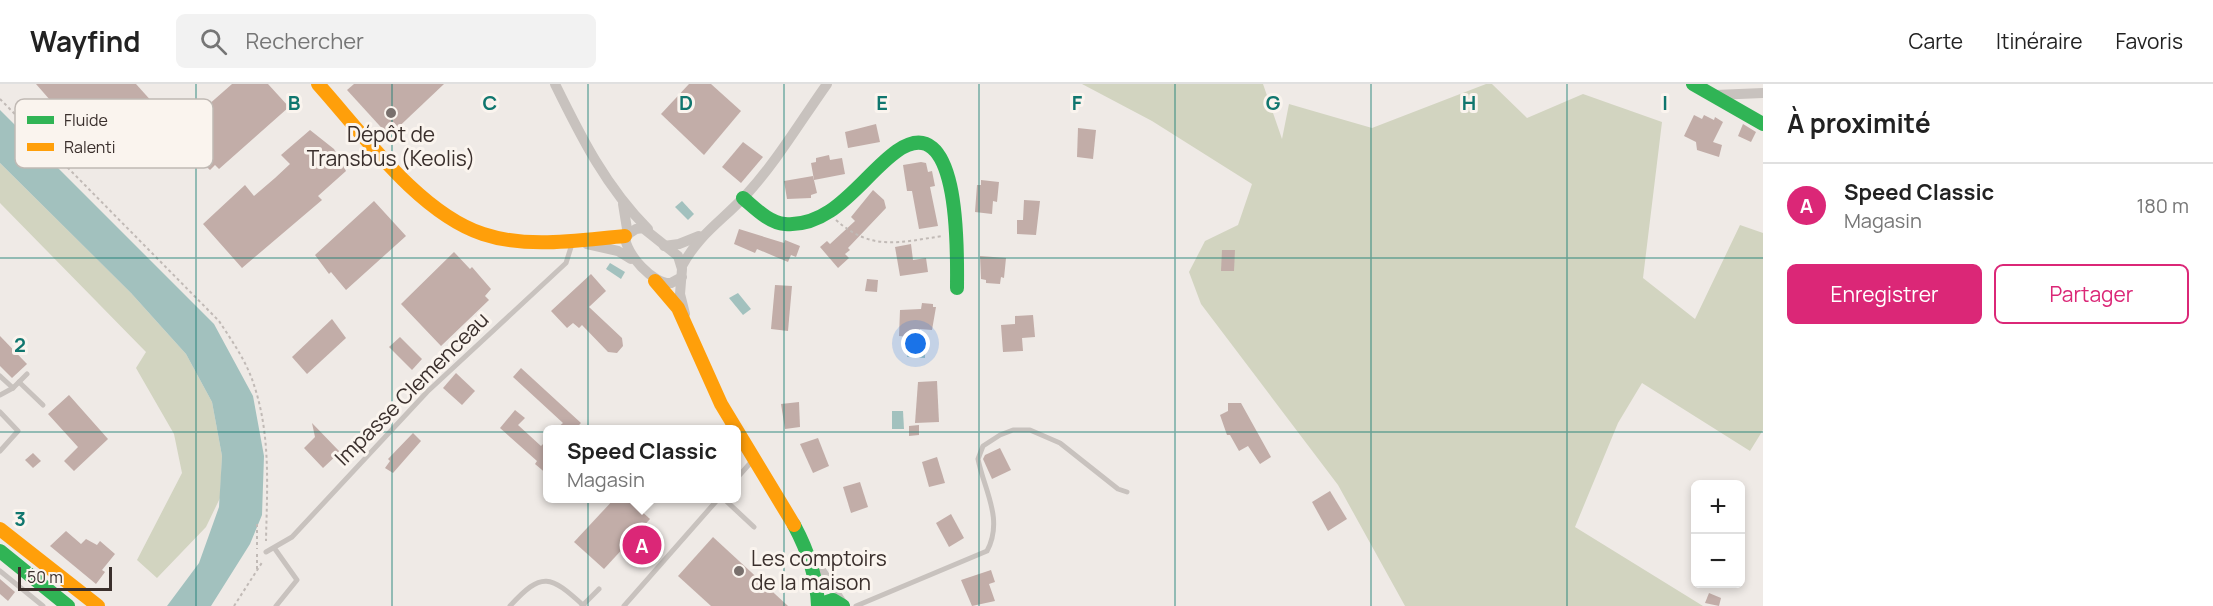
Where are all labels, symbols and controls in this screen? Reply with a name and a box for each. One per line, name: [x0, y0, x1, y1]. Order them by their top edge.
search box: [176, 14, 596, 68]
text: Wayfind: [30, 22, 140, 60]
icon: search: [197, 25, 230, 58]
text: Rechercher: [245, 26, 364, 56]
text: Carte: [1909, 27, 1963, 55]
text: Itinéraire: [1996, 27, 2082, 55]
text: Favoris: [2115, 27, 2183, 55]
text: B: [288, 89, 301, 116]
text: C: [483, 89, 497, 116]
text: D: [679, 89, 693, 116]
text: E: [876, 89, 888, 116]
text: F: [1072, 89, 1083, 116]
text: G: [1266, 89, 1281, 116]
text: H: [1462, 89, 1476, 116]
text: I: [1662, 89, 1668, 116]
legend: [15, 99, 213, 168]
text: À proximité: [1787, 105, 1931, 141]
marker: Dépôt de Transbus (Keolis): [384, 106, 398, 120]
text: Fluide: [64, 109, 108, 131]
place label: Dépôt de Transbus (Keolis): [307, 120, 475, 172]
text: Ralenti: [64, 136, 115, 158]
text: Speed Classic: [1844, 177, 1994, 207]
text: A: [1800, 192, 1813, 219]
text: 180 m: [2136, 192, 2189, 219]
text: Magasin: [1844, 207, 1922, 234]
button: Enregistrer: [1787, 264, 1982, 324]
button: Partager: [1994, 264, 2189, 324]
street label: Impasse Clemenceau: [328, 305, 494, 471]
your location: [901, 329, 930, 358]
text: 2: [14, 331, 26, 358]
popup: [543, 425, 741, 503]
text: Speed Classic: [567, 436, 717, 466]
text: Magasin: [567, 466, 645, 493]
map controls: [1691, 480, 1745, 588]
button: +: [1691, 480, 1745, 534]
text: 3: [14, 505, 26, 532]
pin: A: [622, 522, 662, 568]
button: −: [1691, 534, 1745, 588]
place label: Les comptoirs de la maison: [751, 544, 887, 596]
scale bar: [18, 564, 112, 592]
marker: Les comptoirs de la maison: [732, 564, 746, 578]
text: 50 m: [27, 566, 63, 588]

